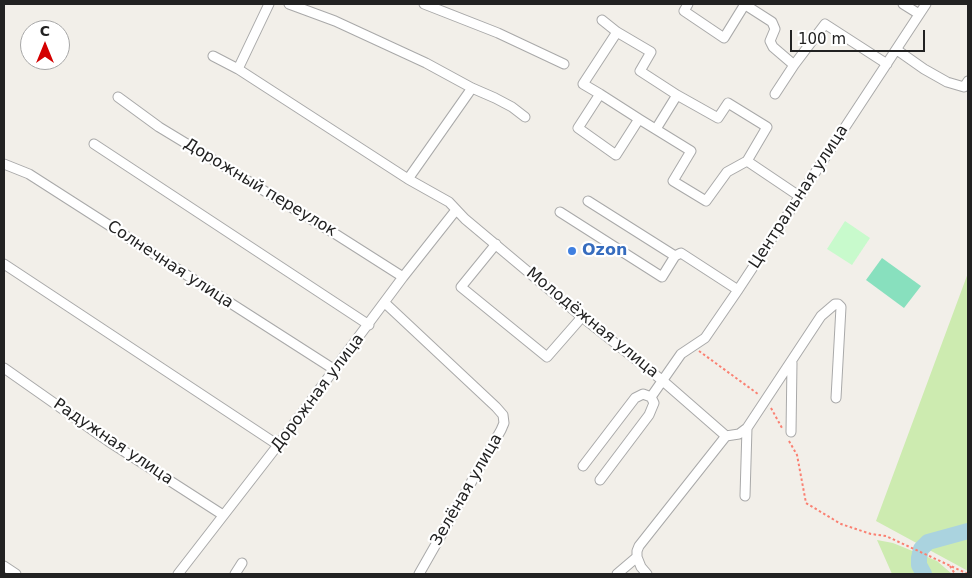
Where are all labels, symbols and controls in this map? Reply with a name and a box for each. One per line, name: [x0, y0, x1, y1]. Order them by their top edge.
north arrow: [20, 20, 70, 70]
scale bar: [792, 20, 927, 52]
text: С: [40, 23, 50, 39]
text: 100 m: [798, 30, 846, 48]
street label: Центральная улица: [745, 122, 853, 272]
street label: Дорожный переулок: [180, 135, 340, 241]
street label: Солнечная улица: [103, 217, 237, 313]
place label: Ozon: [582, 241, 627, 261]
marker: Ozon: [566, 245, 578, 257]
street label: Молодёжная улица: [522, 264, 662, 382]
street label: Дорожная улица: [267, 330, 369, 456]
street label: Радужная улица: [50, 395, 176, 489]
street label: Зелёная улица: [427, 431, 507, 549]

